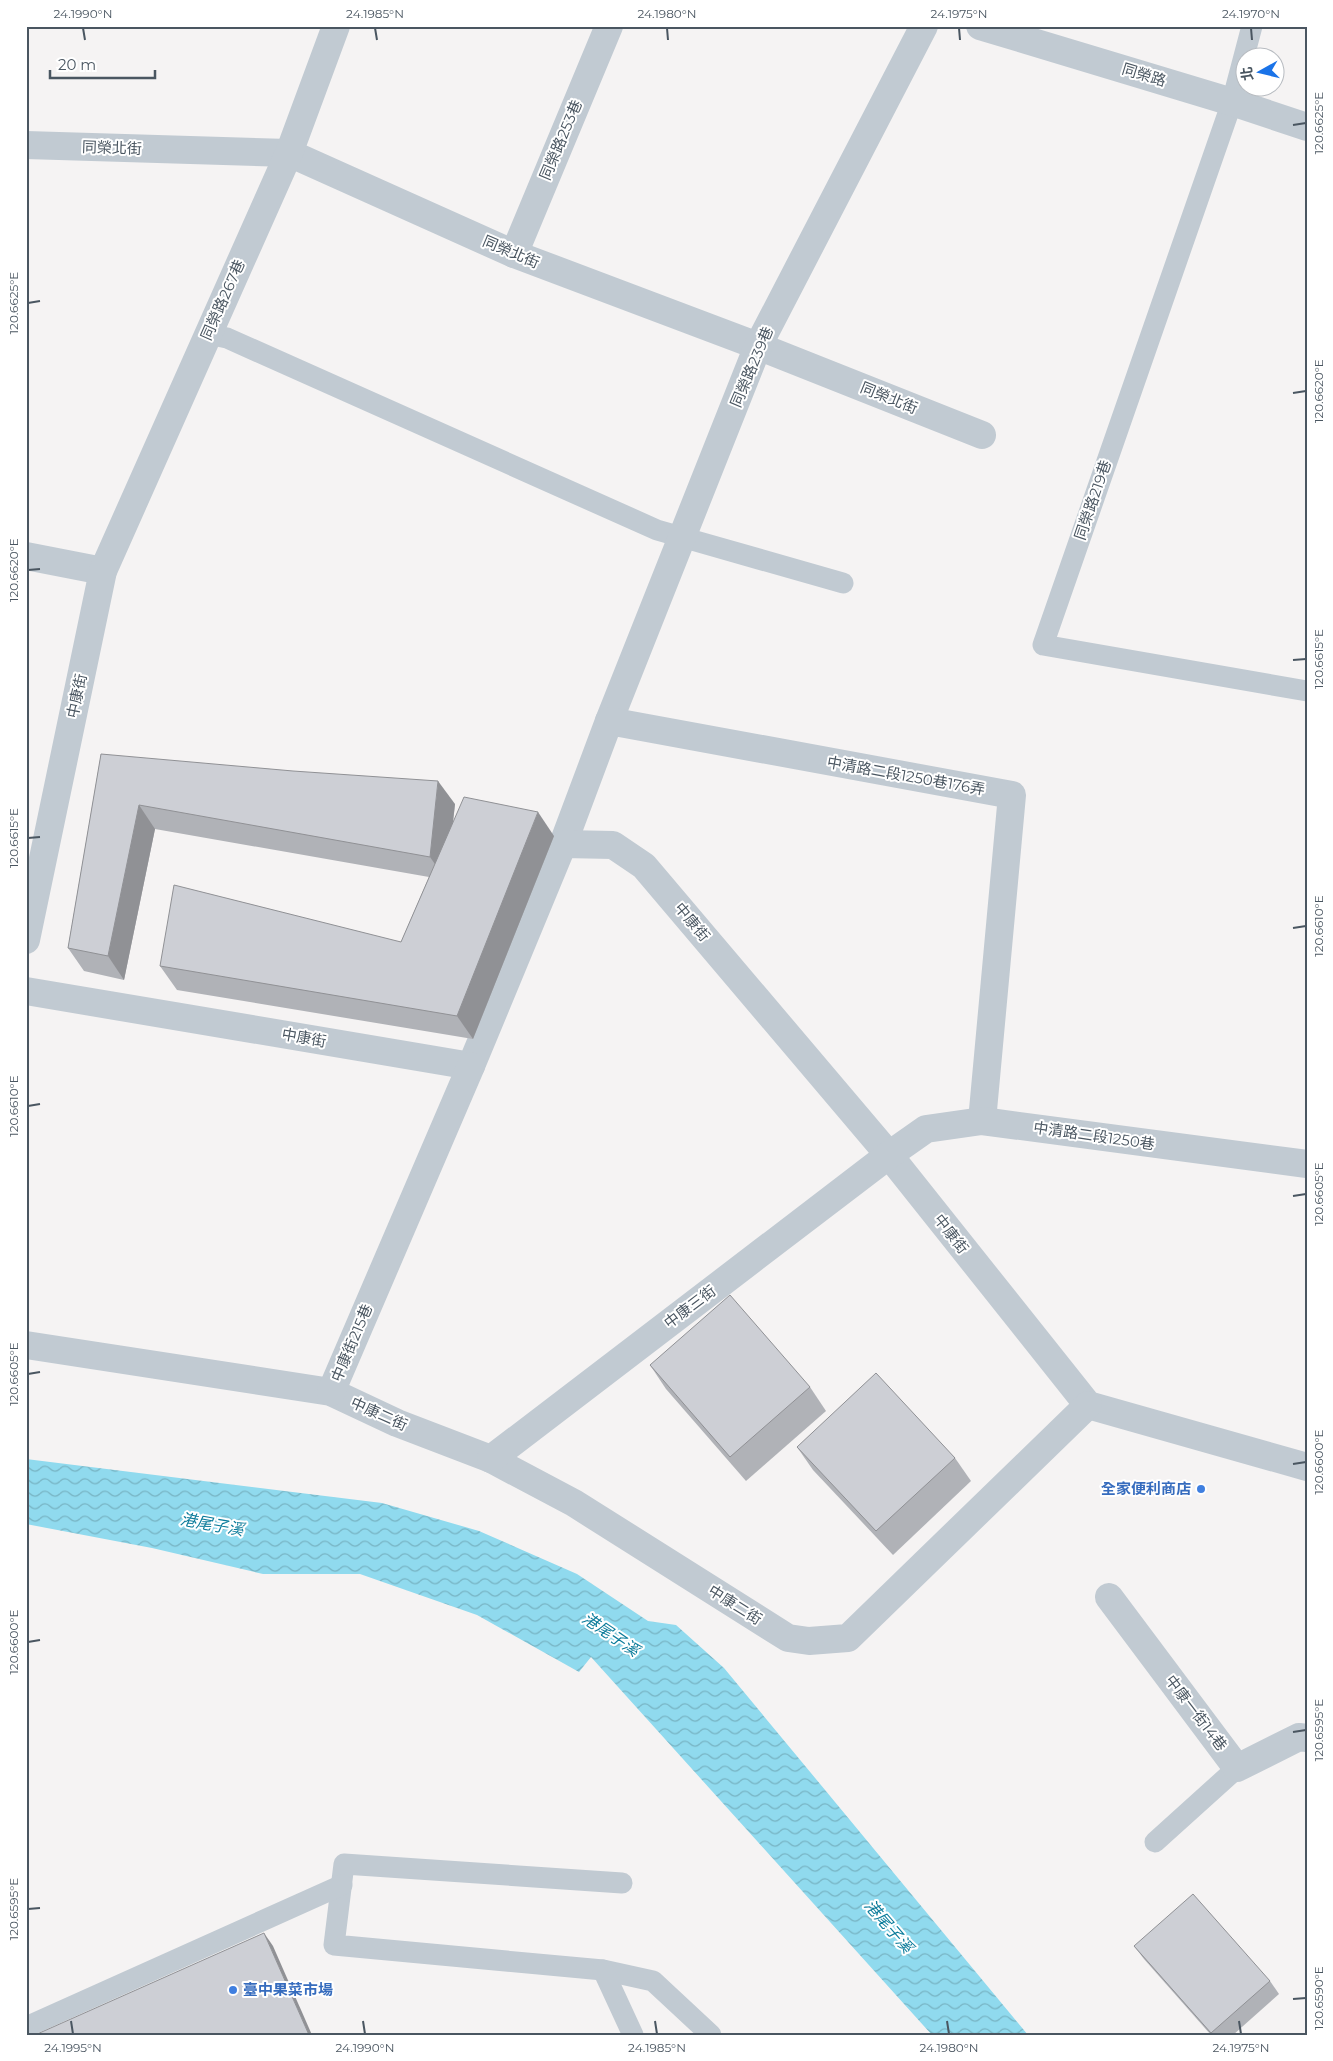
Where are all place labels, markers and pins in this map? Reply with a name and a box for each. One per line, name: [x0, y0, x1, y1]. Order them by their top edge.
place label: 全家便利商店: [1101, 1479, 1191, 1498]
marker: 全家便利商店: [1195, 1483, 1207, 1495]
place label: 臺中果菜市場: [243, 1980, 333, 1999]
marker: 臺中果菜市場: [227, 1984, 239, 1996]

